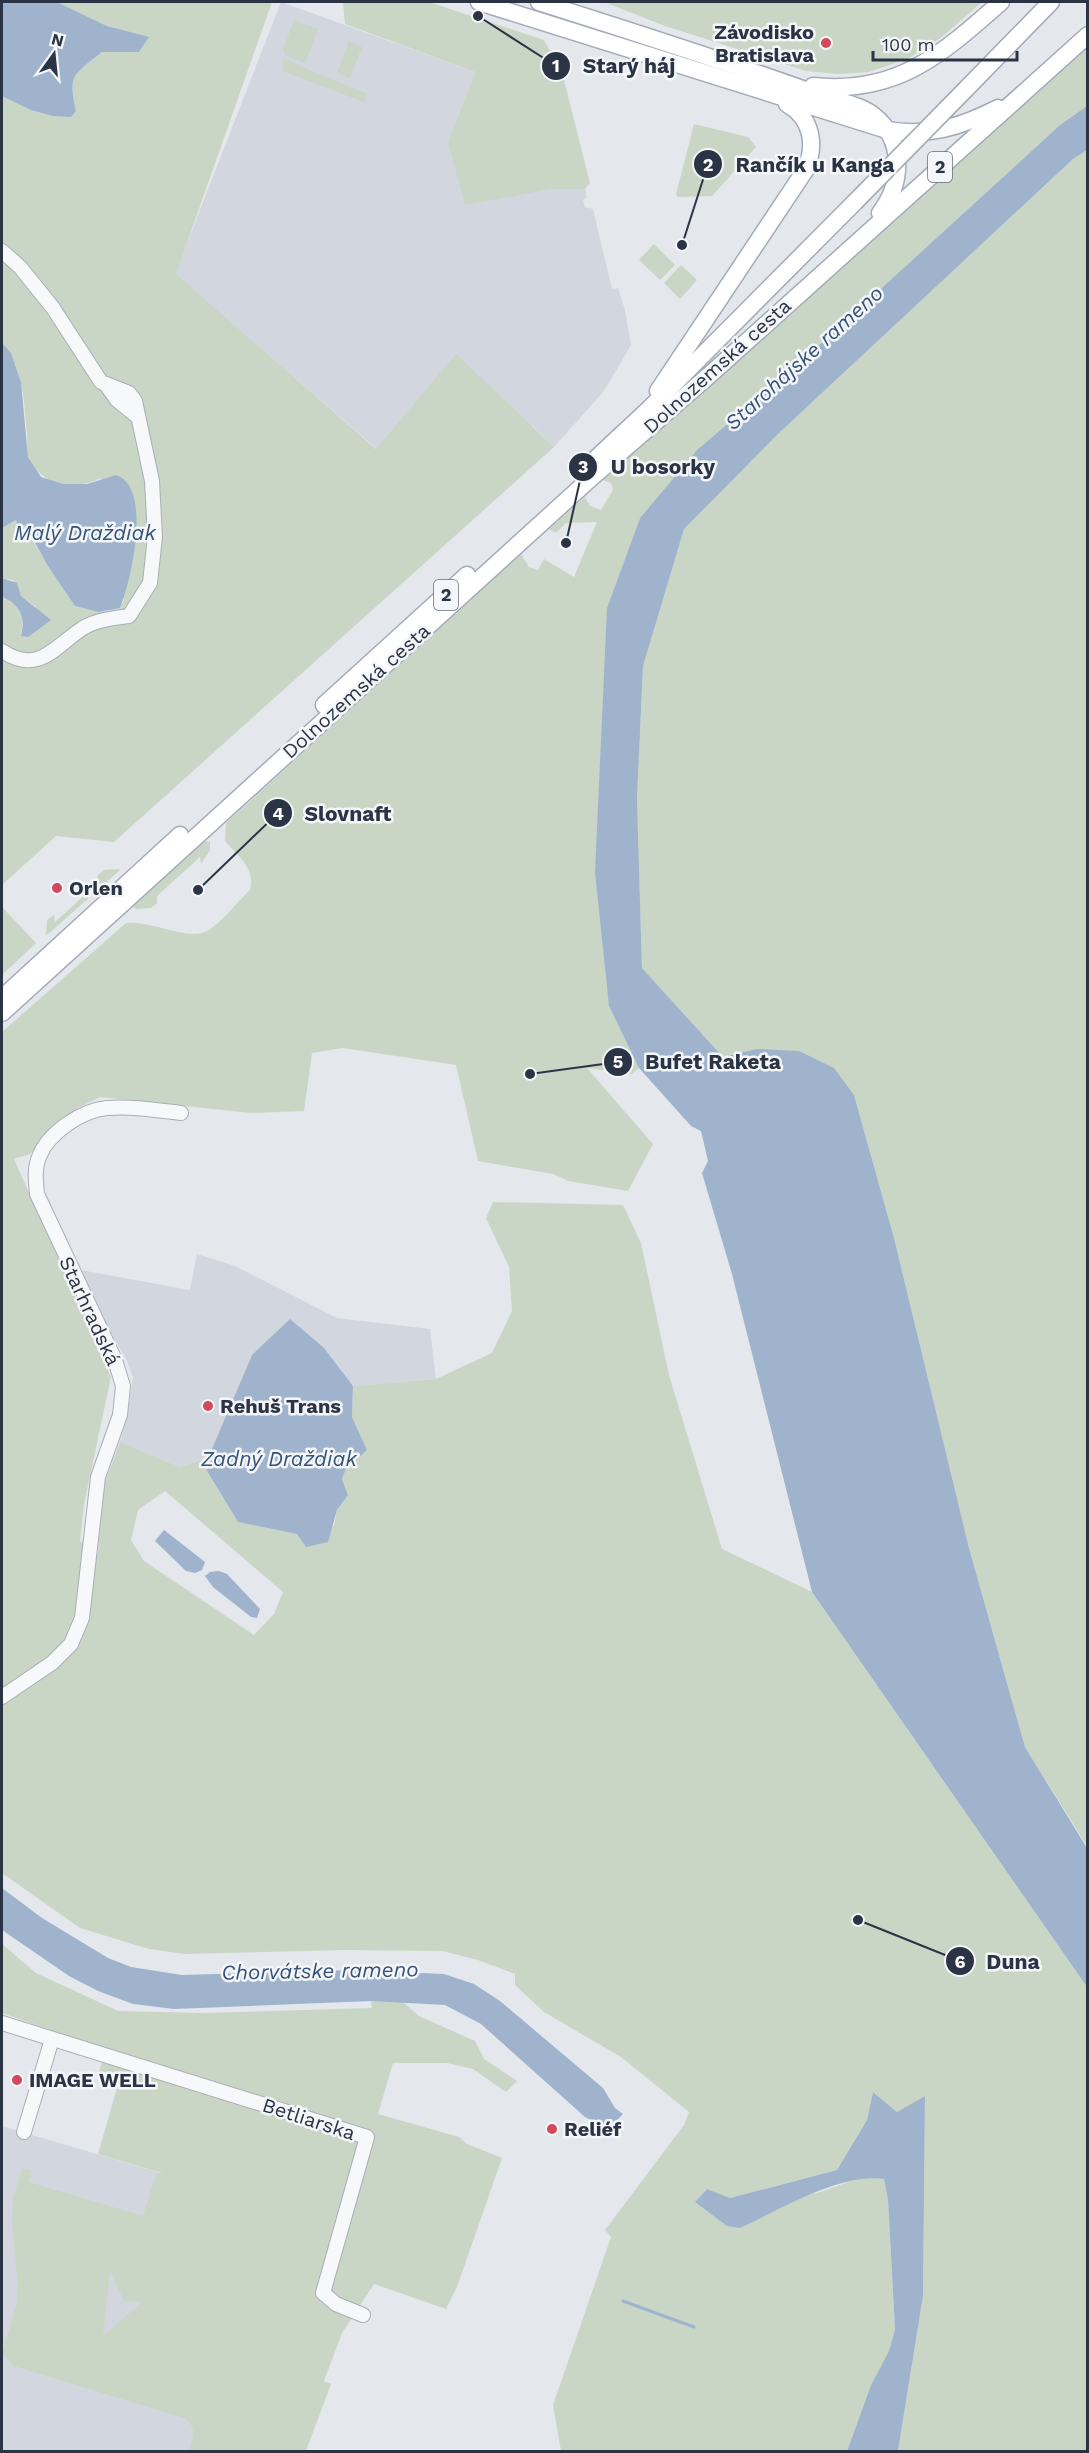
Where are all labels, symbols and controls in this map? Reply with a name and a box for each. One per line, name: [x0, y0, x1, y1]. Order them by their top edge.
place label: Závodisko Bratislava: [714, 20, 814, 67]
north arrow: [24, 24, 84, 84]
scale bar: [873, 24, 1017, 62]
text: N: [50, 29, 66, 51]
text: 100 m: [882, 34, 935, 55]
marker: Závodisko Bratislava: [819, 36, 833, 50]
callout: Starý háj: [541, 47, 688, 86]
text: Starý háj: [583, 53, 675, 78]
text: 1: [552, 55, 560, 76]
callout: Rančík u Kanga: [693, 145, 907, 184]
text: Rančík u Kanga: [736, 152, 895, 177]
road number: 2: [928, 152, 952, 182]
text: 2: [703, 154, 713, 175]
water label: Starohájske rameno: [720, 280, 888, 435]
street label: Dolnozemská cesta: [638, 293, 796, 439]
callout: U bosorky: [568, 448, 727, 487]
text: U bosorky: [611, 454, 715, 479]
text: 3: [578, 456, 588, 477]
water label: Malý Draždiak: [14, 520, 156, 545]
road number: 2: [434, 580, 458, 610]
street label: Dolnozemská cesta: [277, 618, 435, 764]
callout: Slovnaft: [263, 794, 404, 833]
text: Slovnaft: [305, 801, 391, 826]
text: 4: [272, 803, 284, 824]
place label: Orlen: [69, 876, 123, 900]
marker: Orlen: [50, 881, 64, 895]
callout: Bufet Raketa: [603, 1042, 793, 1081]
text: Bufet Raketa: [645, 1049, 782, 1074]
text: 5: [613, 1051, 623, 1072]
street label: Starhradská: [54, 1253, 126, 1369]
place label: Rehuš Trans: [220, 1394, 341, 1418]
marker: Rehuš Trans: [201, 1399, 215, 1413]
water label: Zadný Draždiak: [200, 1446, 357, 1471]
callout: Duna: [945, 1942, 1052, 1981]
text: Duna: [986, 1949, 1040, 1974]
text: 6: [954, 1951, 966, 1972]
water label: Chorvátske rameno: [221, 1956, 419, 1985]
place label: IMAGE WELL: [29, 2068, 156, 2092]
marker: IMAGE WELL: [10, 2073, 24, 2087]
street label: Betliarska: [260, 2093, 358, 2145]
place label: Reliéf: [564, 2117, 622, 2141]
marker: Reliéf: [545, 2122, 559, 2136]

